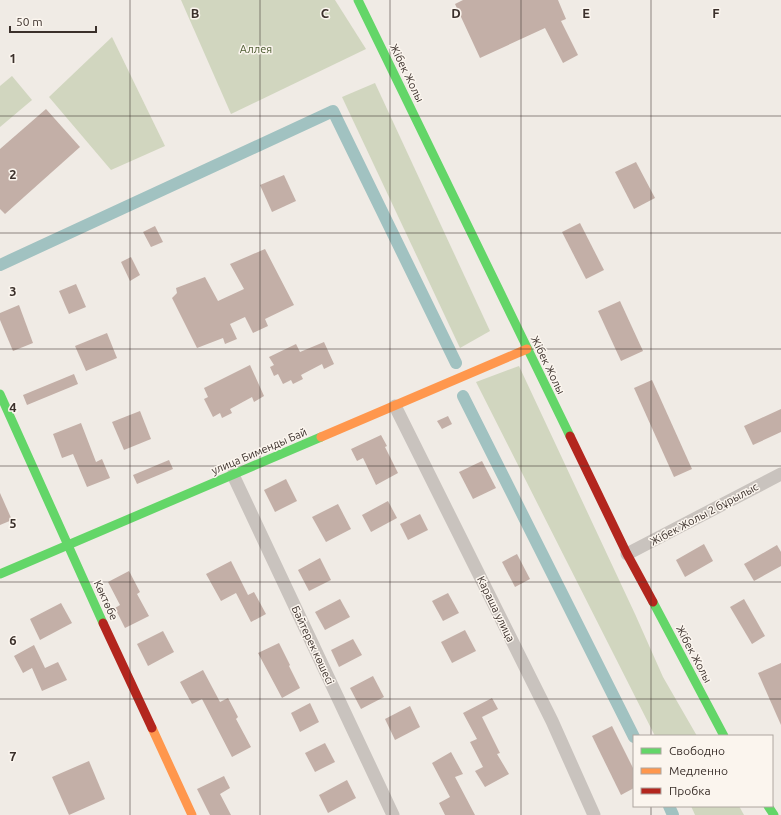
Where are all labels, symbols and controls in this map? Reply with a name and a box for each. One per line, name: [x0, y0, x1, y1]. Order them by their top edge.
text: B: [191, 6, 200, 20]
text: C: [321, 6, 330, 20]
text: D: [451, 6, 461, 20]
text: E: [582, 6, 590, 20]
text: F: [712, 6, 720, 20]
scale bar: [10, 8, 96, 34]
text: 50 m: [16, 15, 43, 28]
street label: Жібек Жолы: [388, 42, 426, 104]
park label: Аллея: [240, 43, 272, 55]
text: 1: [9, 51, 17, 65]
text: 2: [9, 167, 17, 181]
text: 3: [9, 284, 17, 298]
street label: Жібек Жолы: [529, 334, 567, 396]
text: 4: [9, 400, 17, 414]
street label: улица Бименды Бай: [209, 425, 309, 477]
street label: Жібек Жолы 2 бұрылыс: [648, 480, 760, 548]
text: 5: [9, 516, 17, 530]
street label: Караша улица: [475, 574, 517, 644]
street label: Көктөбе: [92, 578, 120, 622]
street label: Бәйтерек көшесі: [289, 604, 337, 686]
street label: Жібек Жолы: [674, 623, 714, 685]
text: 6: [9, 633, 17, 647]
legend: [633, 735, 773, 807]
text: Свободно: [669, 744, 725, 757]
text: 7: [9, 749, 17, 763]
text: Медленно: [669, 764, 728, 777]
text: Пробка: [669, 784, 711, 797]

